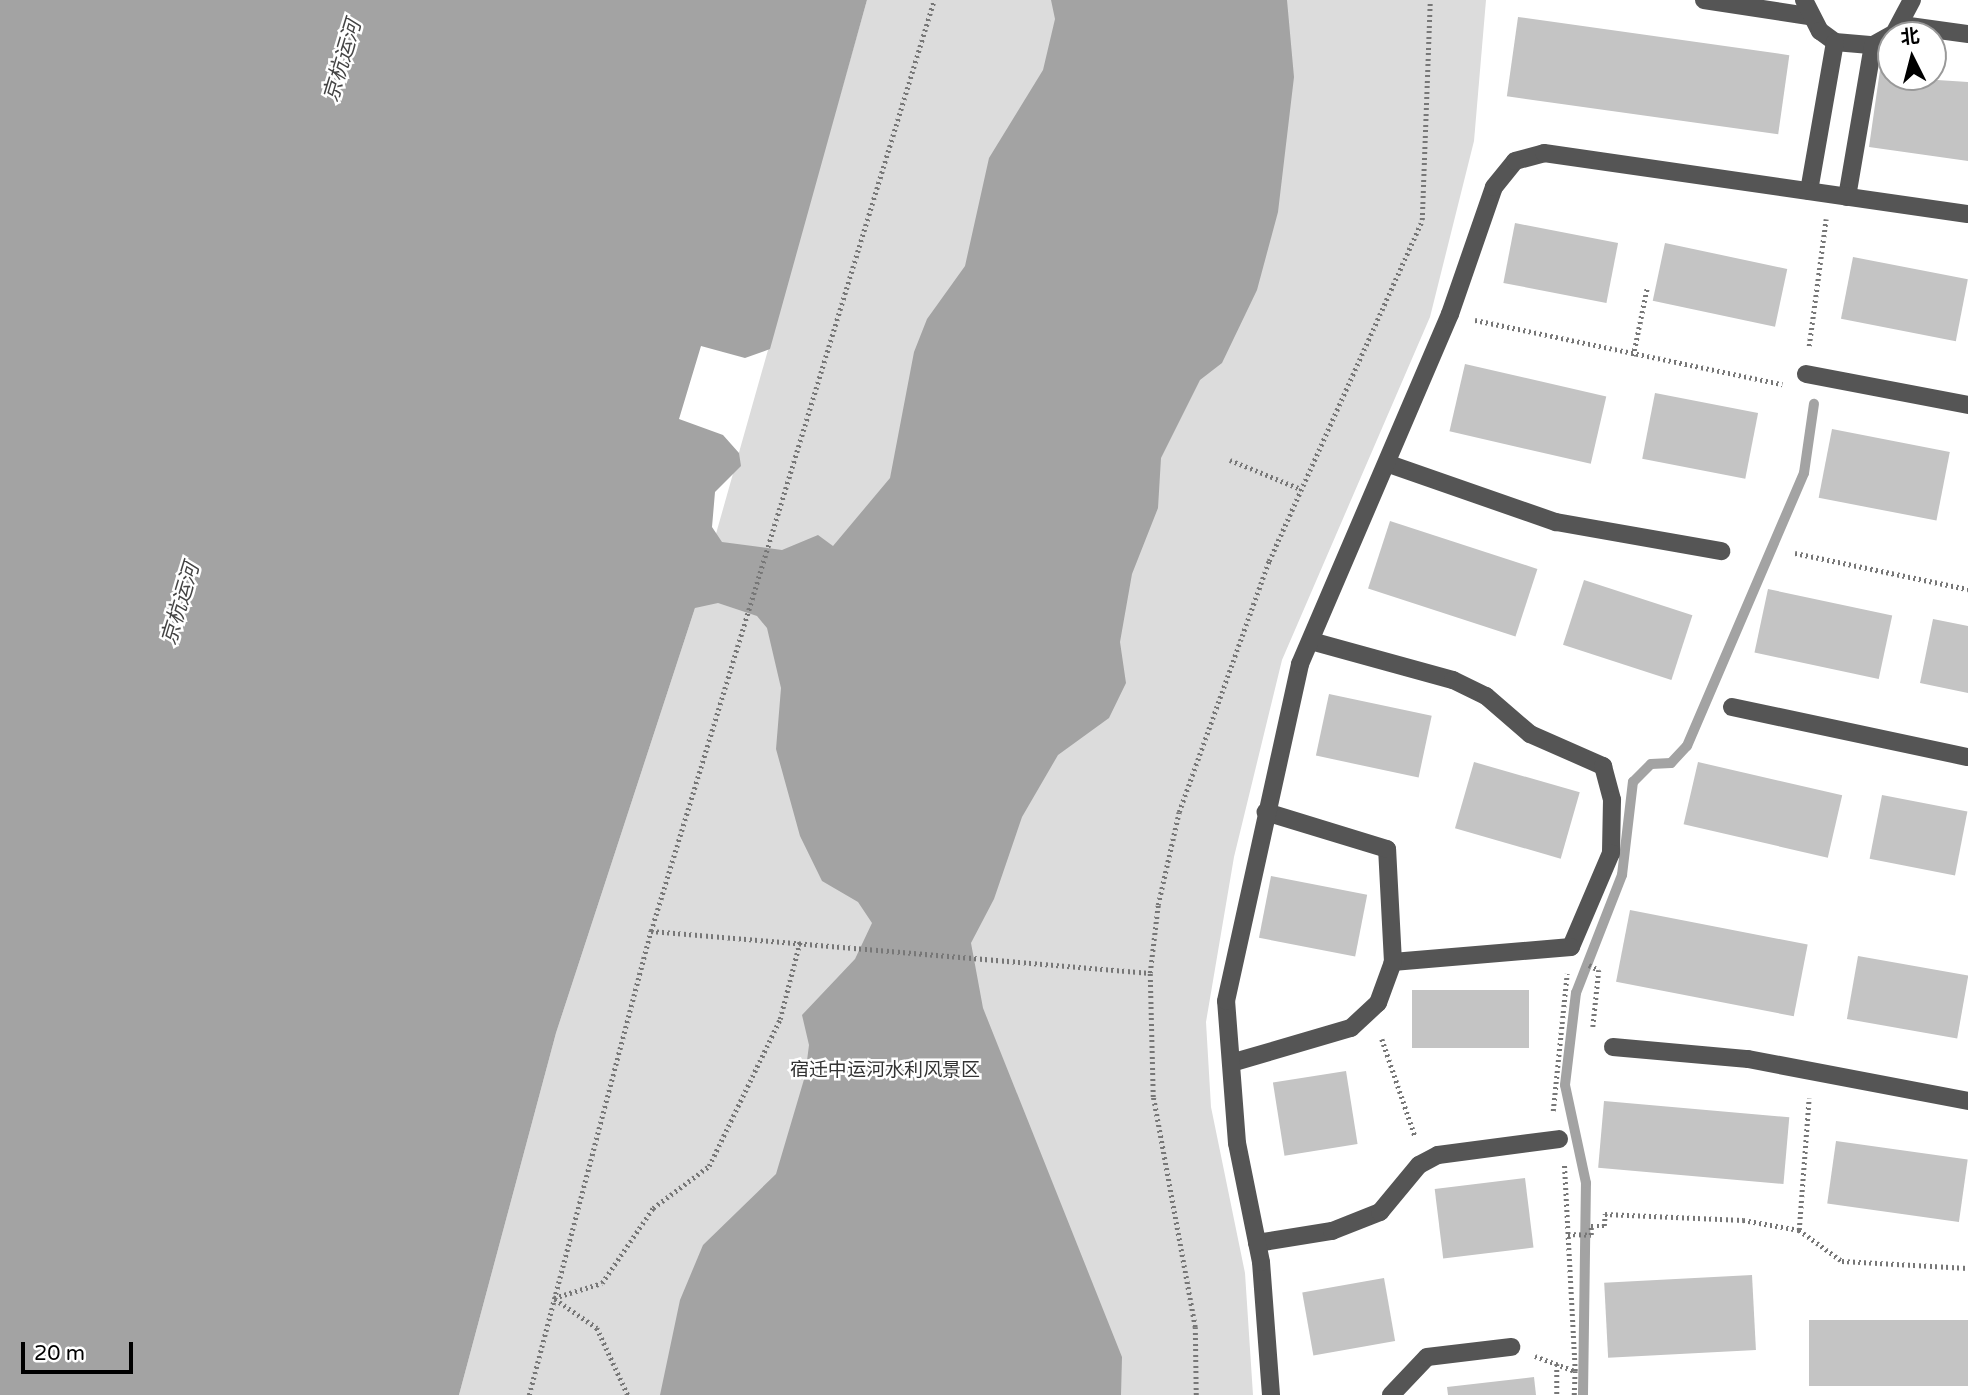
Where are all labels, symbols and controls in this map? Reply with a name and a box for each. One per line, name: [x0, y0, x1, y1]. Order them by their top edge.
water label: 京杭运河: [319, 17, 367, 105]
north arrow: [1877, 21, 1947, 91]
text: 北: [1899, 25, 1921, 49]
water label: 京杭运河: [157, 560, 205, 648]
park label: 宿迁中运河水利风景区: [790, 1060, 980, 1082]
scale bar: [24, 1328, 136, 1372]
text: 20 m: [34, 1341, 85, 1366]

